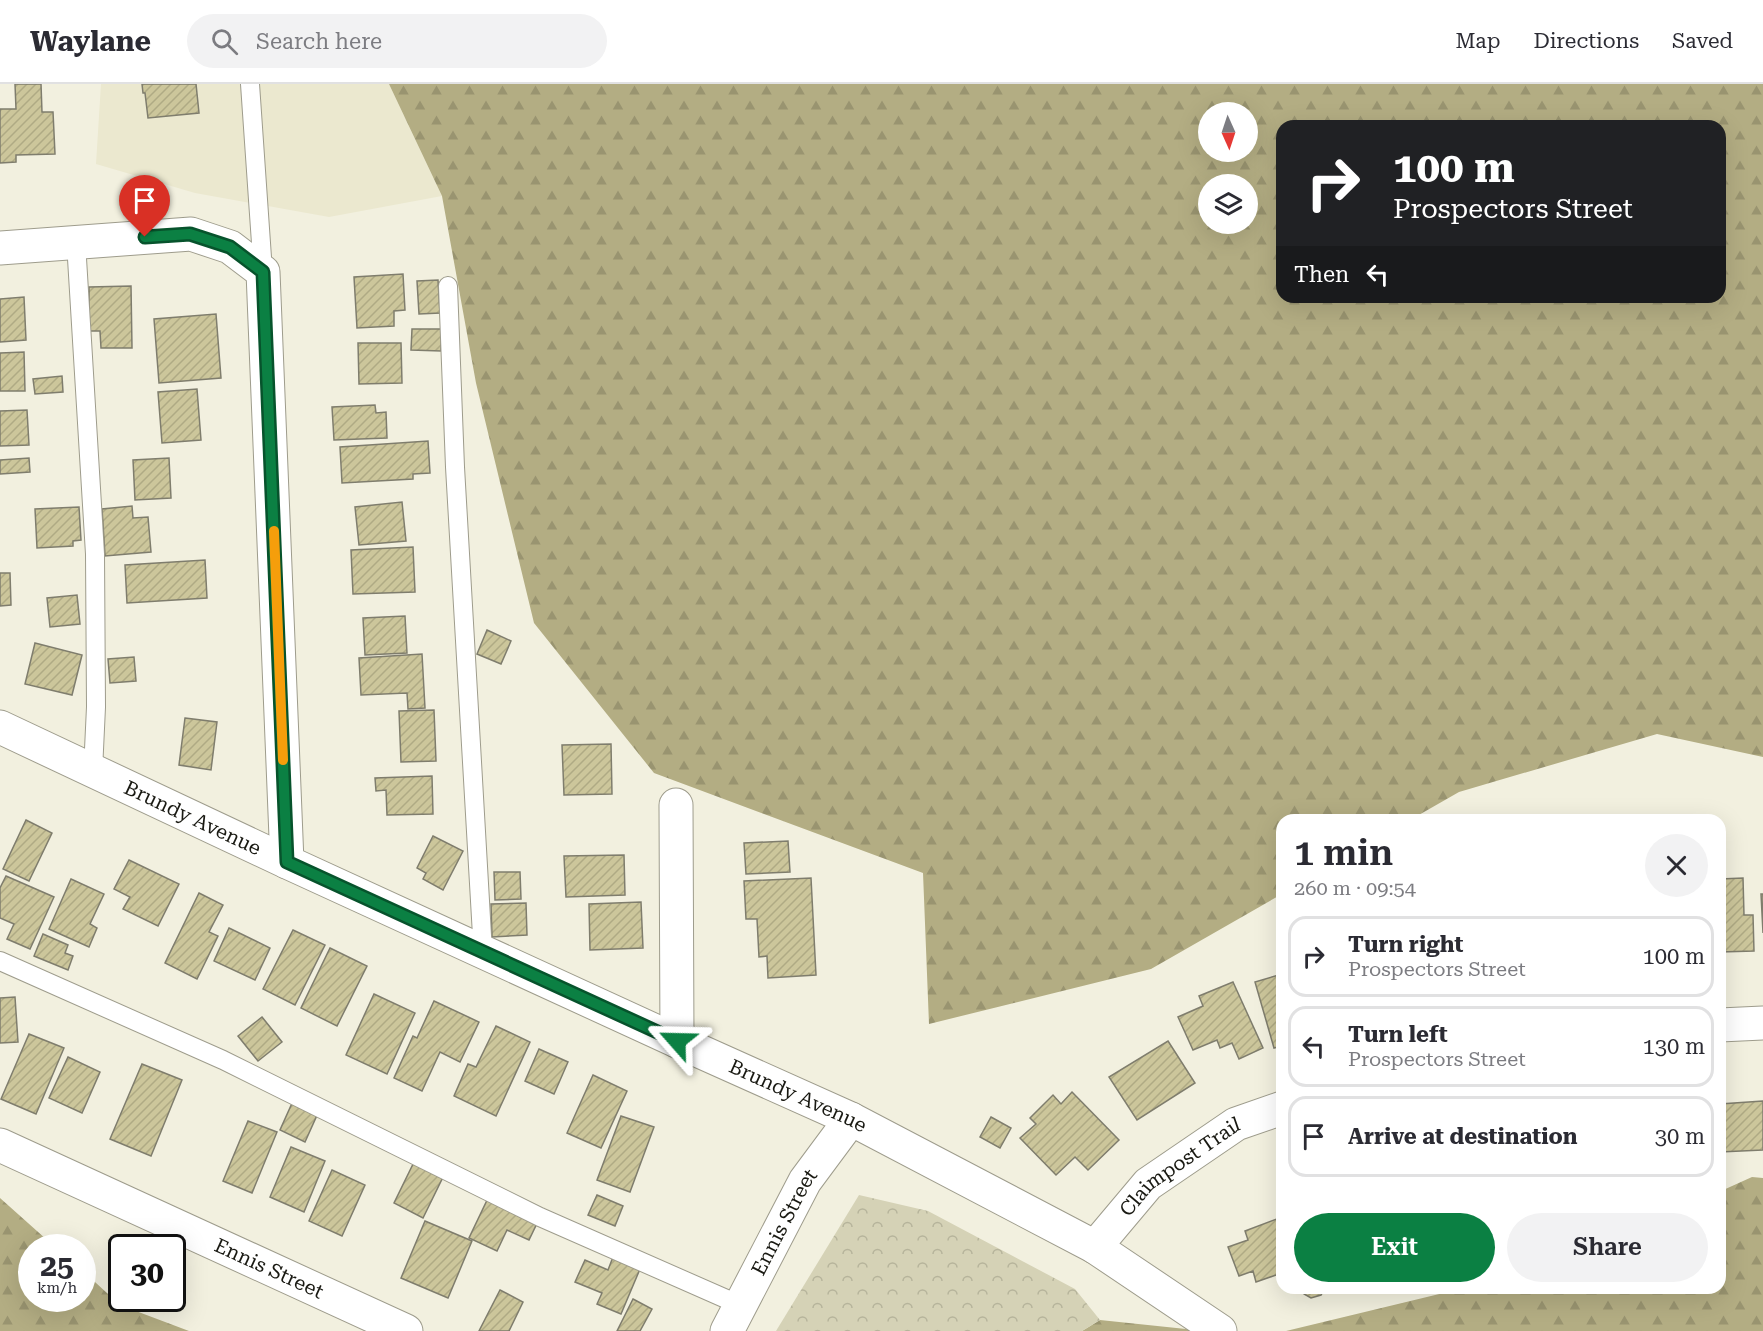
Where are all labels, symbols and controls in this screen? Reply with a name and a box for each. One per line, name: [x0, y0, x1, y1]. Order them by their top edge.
search box: [187, 14, 607, 68]
text: Waylane: [30, 25, 151, 58]
icon: search: [208, 25, 241, 58]
text: Search here: [256, 29, 382, 54]
text: Map: [1456, 29, 1500, 53]
text: Directions: [1533, 29, 1639, 53]
text: Saved: [1672, 29, 1733, 53]
north arrow: [1198, 102, 1258, 162]
map controls: [1198, 102, 1258, 234]
text: 100 m: [1393, 143, 1515, 192]
icon: right: [1294, 144, 1372, 222]
button: layers: [1198, 174, 1258, 234]
pin: [119, 175, 170, 237]
icon: arrive: [128, 184, 161, 217]
text: Prospectors Street: [1393, 193, 1633, 225]
icon: left: [1361, 258, 1394, 291]
text: Then: [1294, 262, 1349, 287]
street label: Brundy Avenue: [120, 775, 265, 860]
text: 1 min: [1294, 832, 1393, 874]
button: close: [1645, 834, 1708, 897]
text: 260 m · 09:54: [1294, 876, 1416, 900]
text: Turn right: [1348, 932, 1463, 957]
icon: right: [1297, 940, 1330, 973]
text: 100 m: [1642, 944, 1705, 969]
text: Prospectors Street: [1348, 957, 1526, 981]
position arrow: [645, 1009, 709, 1073]
text: Turn left: [1348, 1022, 1448, 1047]
icon: left: [1297, 1030, 1330, 1063]
text: 130 m: [1642, 1034, 1705, 1059]
text: Prospectors Street: [1348, 1047, 1526, 1071]
street label: Brundy Avenue: [725, 1054, 871, 1137]
street label: Claimpost Trail: [1114, 1112, 1243, 1221]
icon: arrive: [1297, 1120, 1330, 1153]
text: Arrive at destination: [1348, 1124, 1577, 1149]
text: 30 m: [1655, 1124, 1705, 1149]
street label: Ennis Street: [746, 1163, 822, 1279]
button: Exit: [1294, 1213, 1495, 1282]
button: Share: [1507, 1213, 1708, 1282]
street label: Ennis Street: [211, 1233, 328, 1304]
speed limit sign: 30: [108, 1234, 186, 1312]
text: 25: [40, 1248, 74, 1283]
text: km/h: [37, 1279, 77, 1297]

